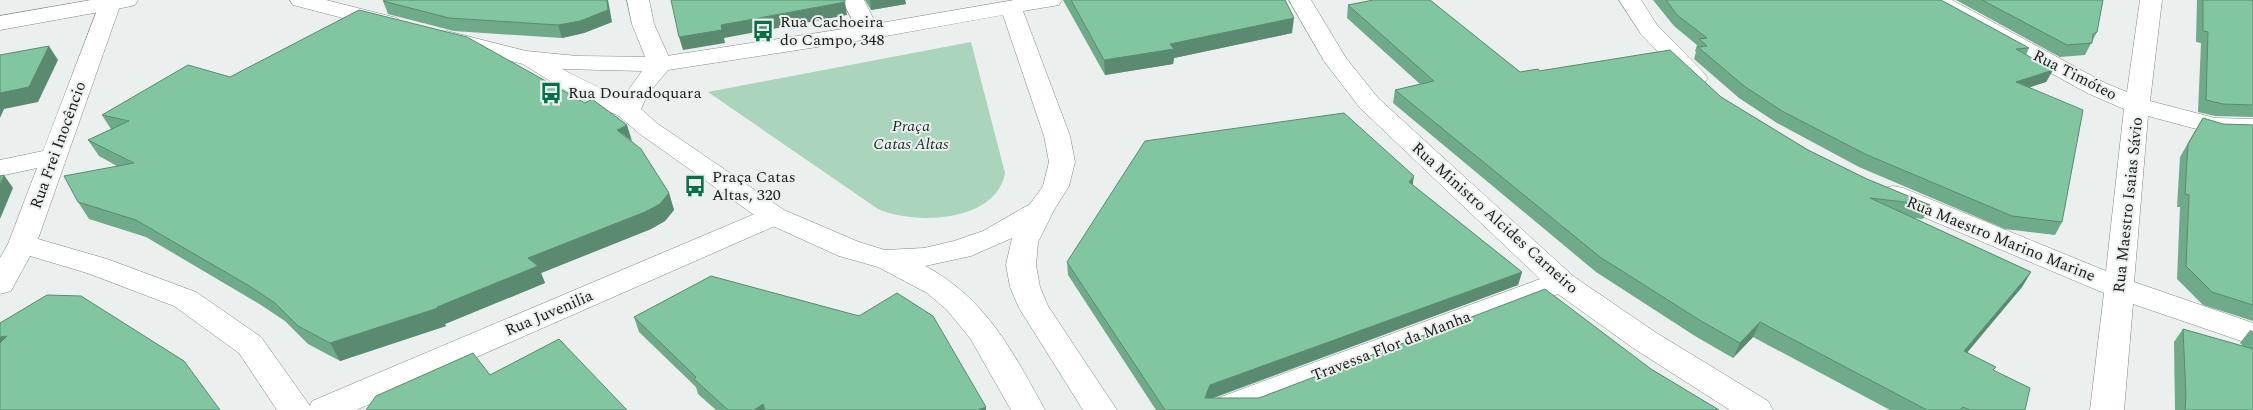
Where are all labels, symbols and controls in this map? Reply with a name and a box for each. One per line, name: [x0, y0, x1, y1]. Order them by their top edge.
place label: Rua Cachoeira do Campo, 348: [780, 10, 884, 52]
bus stop icon: Rua Cachoeira do Campo, 348: [750, 18, 776, 44]
street label: Rua Timóteo: [2029, 44, 2121, 106]
street label: Rua Frei Inocêncio: [24, 78, 92, 212]
bus stop icon: Rua Douradoquara: [538, 80, 564, 106]
place label: Rua Douradoquara: [568, 81, 702, 105]
park label: Praça Catas Altas: [873, 114, 949, 156]
street label: Rua Maestro Isaias Sávio: [2107, 116, 2149, 294]
street label: Rua Ministro Alcides Carneiro: [1406, 136, 1584, 300]
place label: Praça Catas Altas, 320: [712, 165, 796, 207]
bus stop icon: Praça Catas Altas, 320: [682, 173, 708, 199]
street label: Rua Maestro Marino Marine: [1903, 190, 2099, 288]
street label: Rua Juvenilia: [501, 284, 597, 342]
street label: Travessa Flor da Manha: [1308, 304, 1474, 387]

